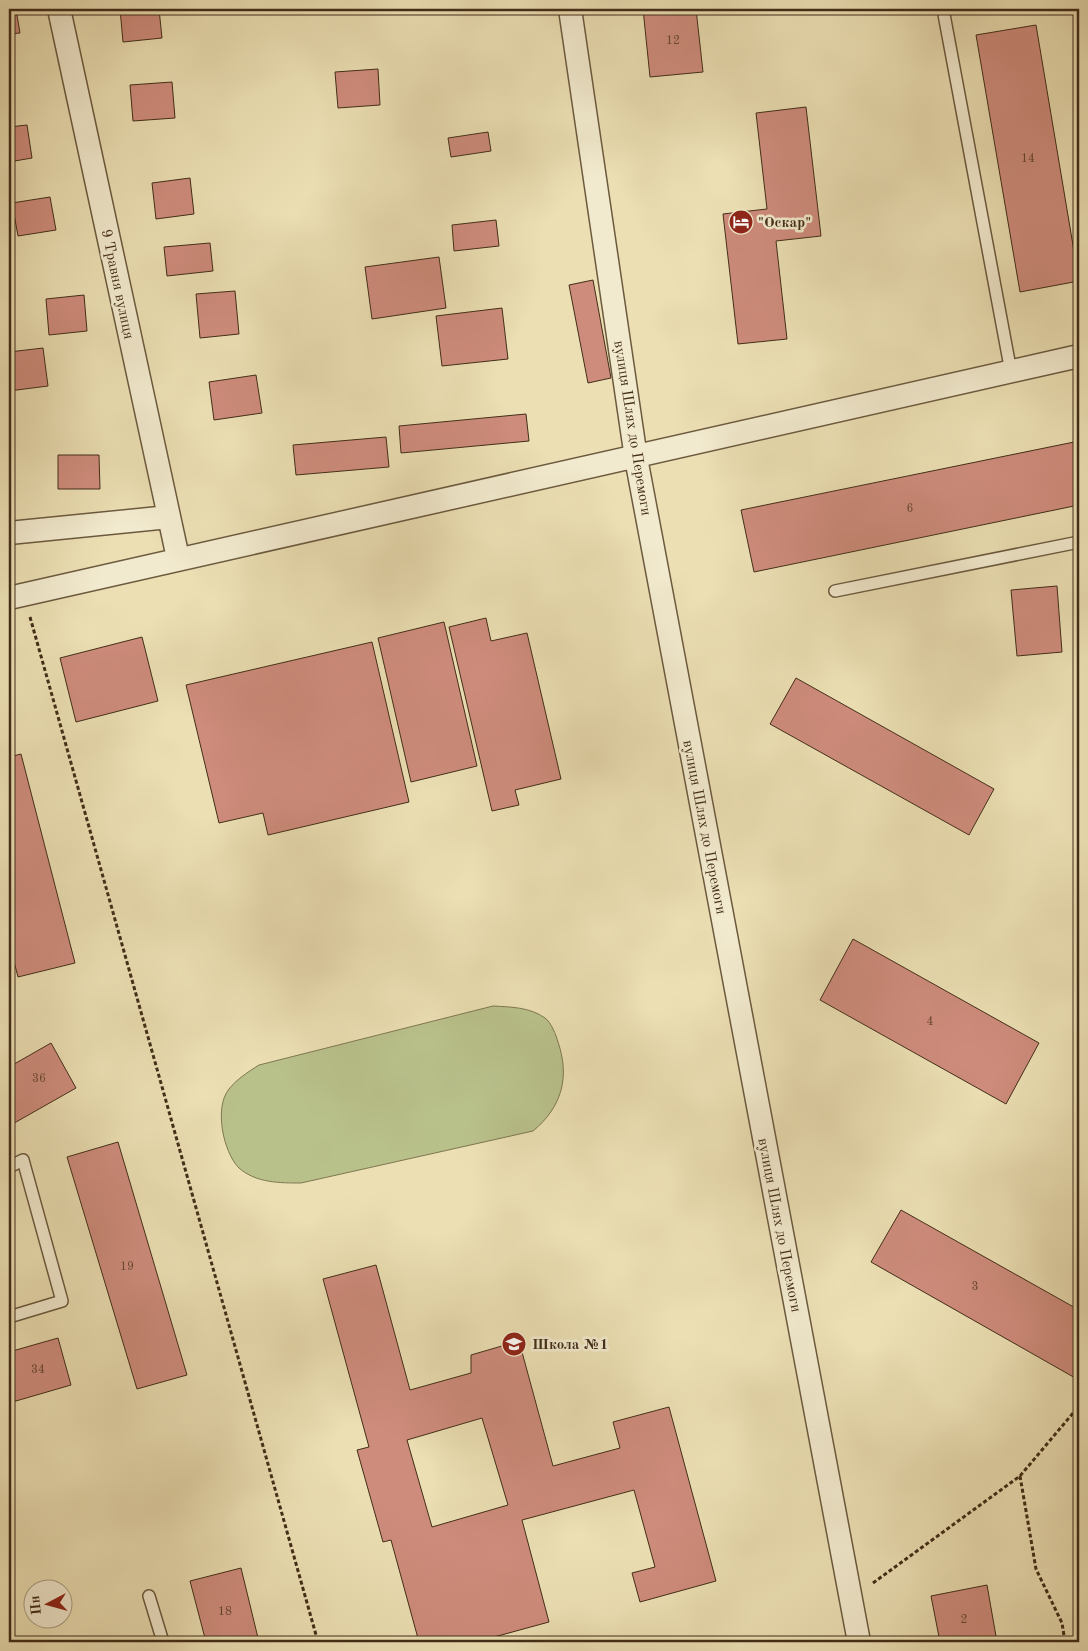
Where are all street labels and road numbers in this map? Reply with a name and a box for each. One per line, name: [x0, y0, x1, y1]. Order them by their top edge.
street label: 9 Травня вулиця: [98, 228, 136, 341]
street label: вулиця Шлях до Перемоги: [610, 340, 653, 517]
street label: вулиця Шлях до Перемоги: [679, 739, 728, 916]
street label: вулиця Шлях до Перемоги: [754, 1137, 803, 1314]

